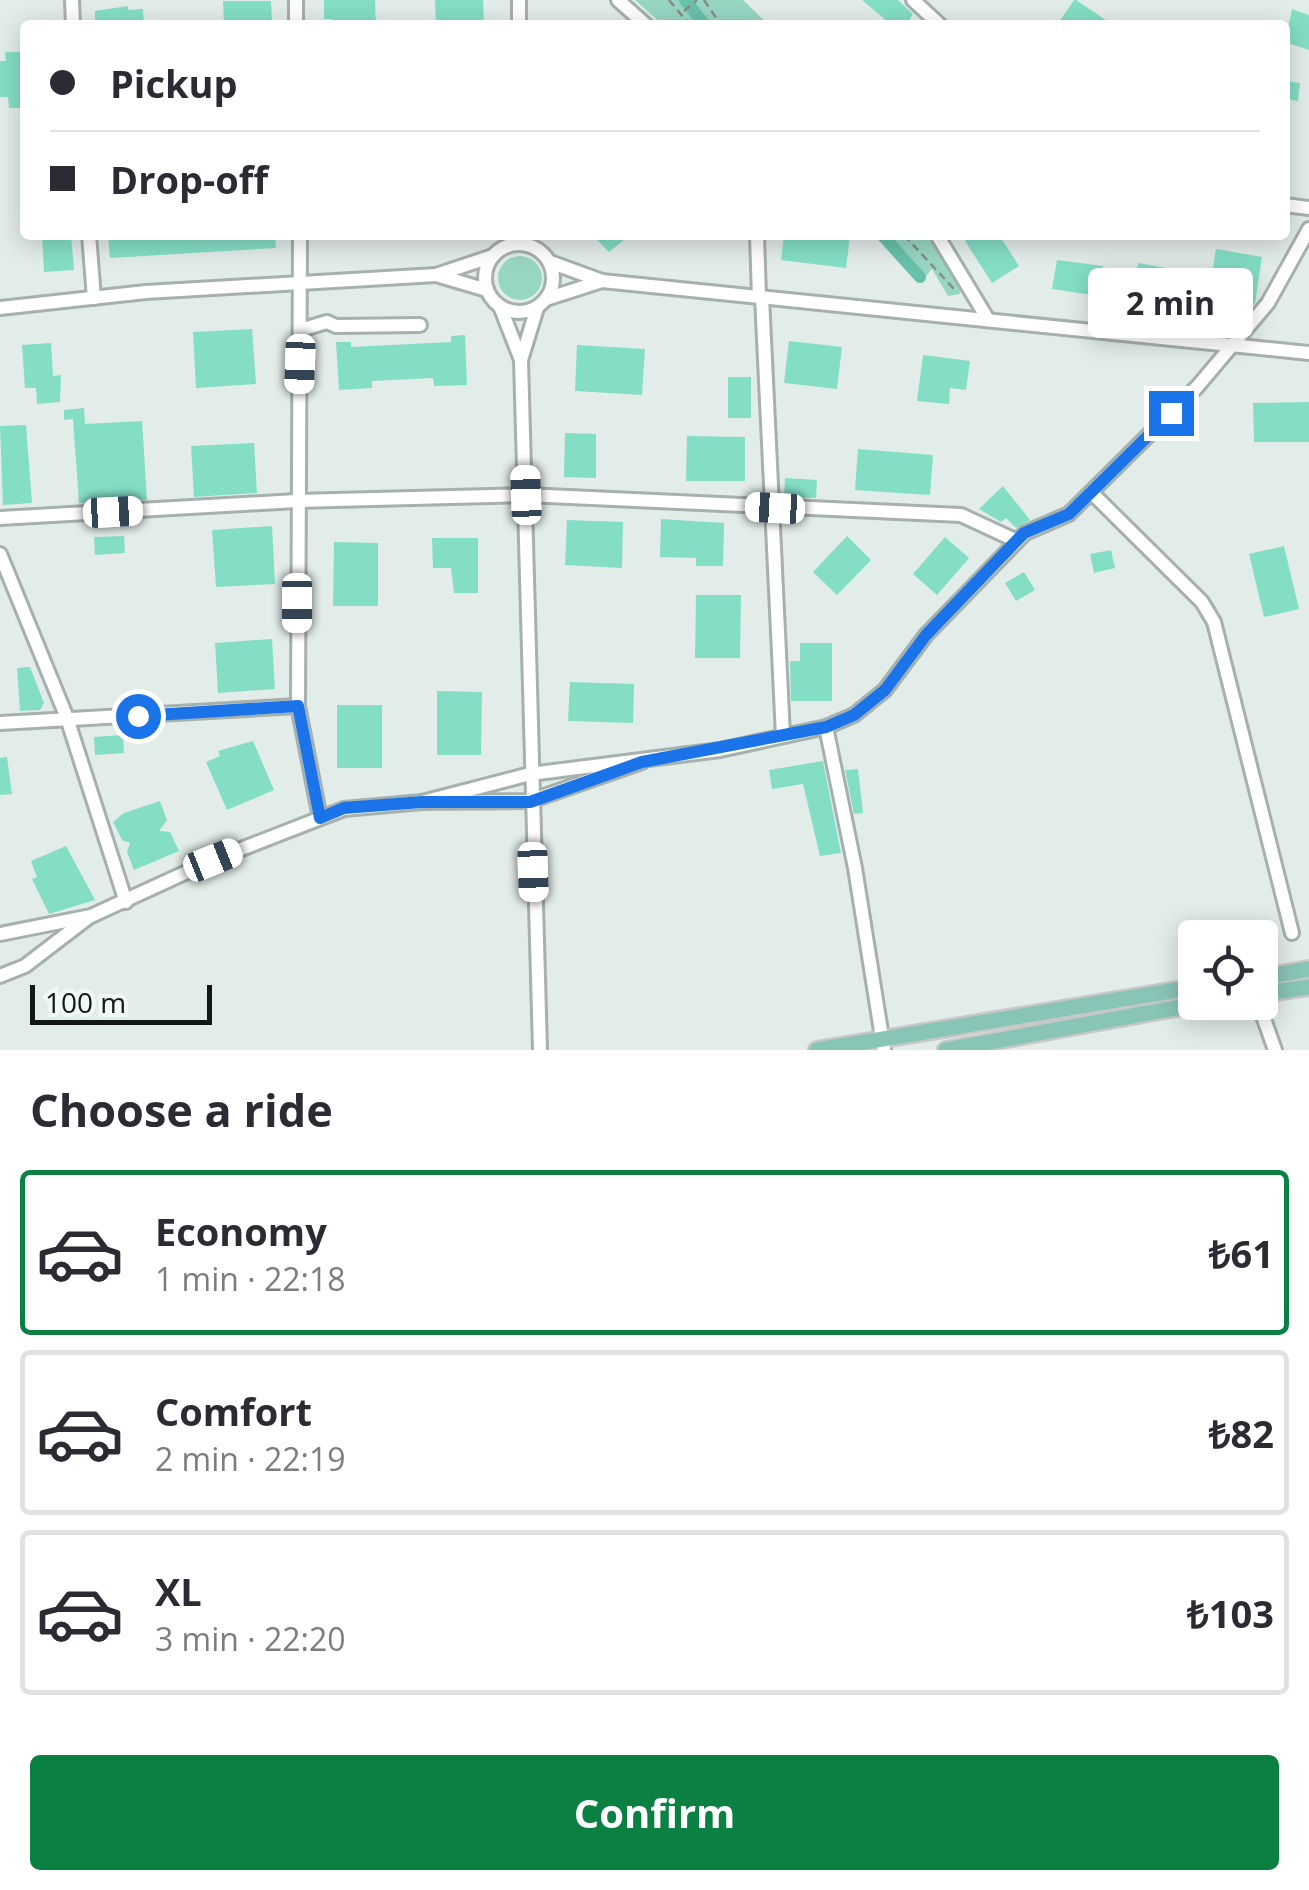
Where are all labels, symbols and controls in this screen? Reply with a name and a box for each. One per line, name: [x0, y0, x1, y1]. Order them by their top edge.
text: Pickup: [110, 57, 238, 109]
text: Drop-off: [110, 153, 268, 205]
callout: 2 min: [1088, 268, 1254, 338]
text: 2 min: [1126, 281, 1215, 324]
car: [284, 333, 316, 395]
route end: [1149, 391, 1194, 436]
car: [510, 464, 542, 526]
car: [744, 491, 806, 525]
car: [82, 495, 144, 529]
car: [282, 573, 312, 633]
route start: [116, 694, 161, 739]
car: [180, 835, 246, 885]
car: [517, 841, 549, 903]
map controls: [1178, 920, 1278, 1020]
button: locate: [1178, 920, 1278, 1020]
scale bar: [30, 980, 212, 1024]
text: 100 m: [45, 983, 126, 1021]
text: Choose a ride: [30, 1079, 333, 1140]
text: Economy: [155, 1205, 327, 1257]
icon: car: [35, 1208, 125, 1298]
text: ₺61: [1209, 1227, 1274, 1279]
text: 1 min · 22:18: [155, 1257, 346, 1300]
text: Comfort: [155, 1385, 312, 1437]
icon: car: [35, 1388, 125, 1478]
text: ₺82: [1209, 1407, 1274, 1459]
text: 2 min · 22:19: [155, 1437, 346, 1480]
text: XL: [155, 1565, 202, 1617]
icon: car: [35, 1568, 125, 1658]
text: ₺103: [1187, 1587, 1274, 1639]
text: 3 min · 22:20: [155, 1617, 346, 1660]
button: Confirm: [30, 1755, 1279, 1870]

